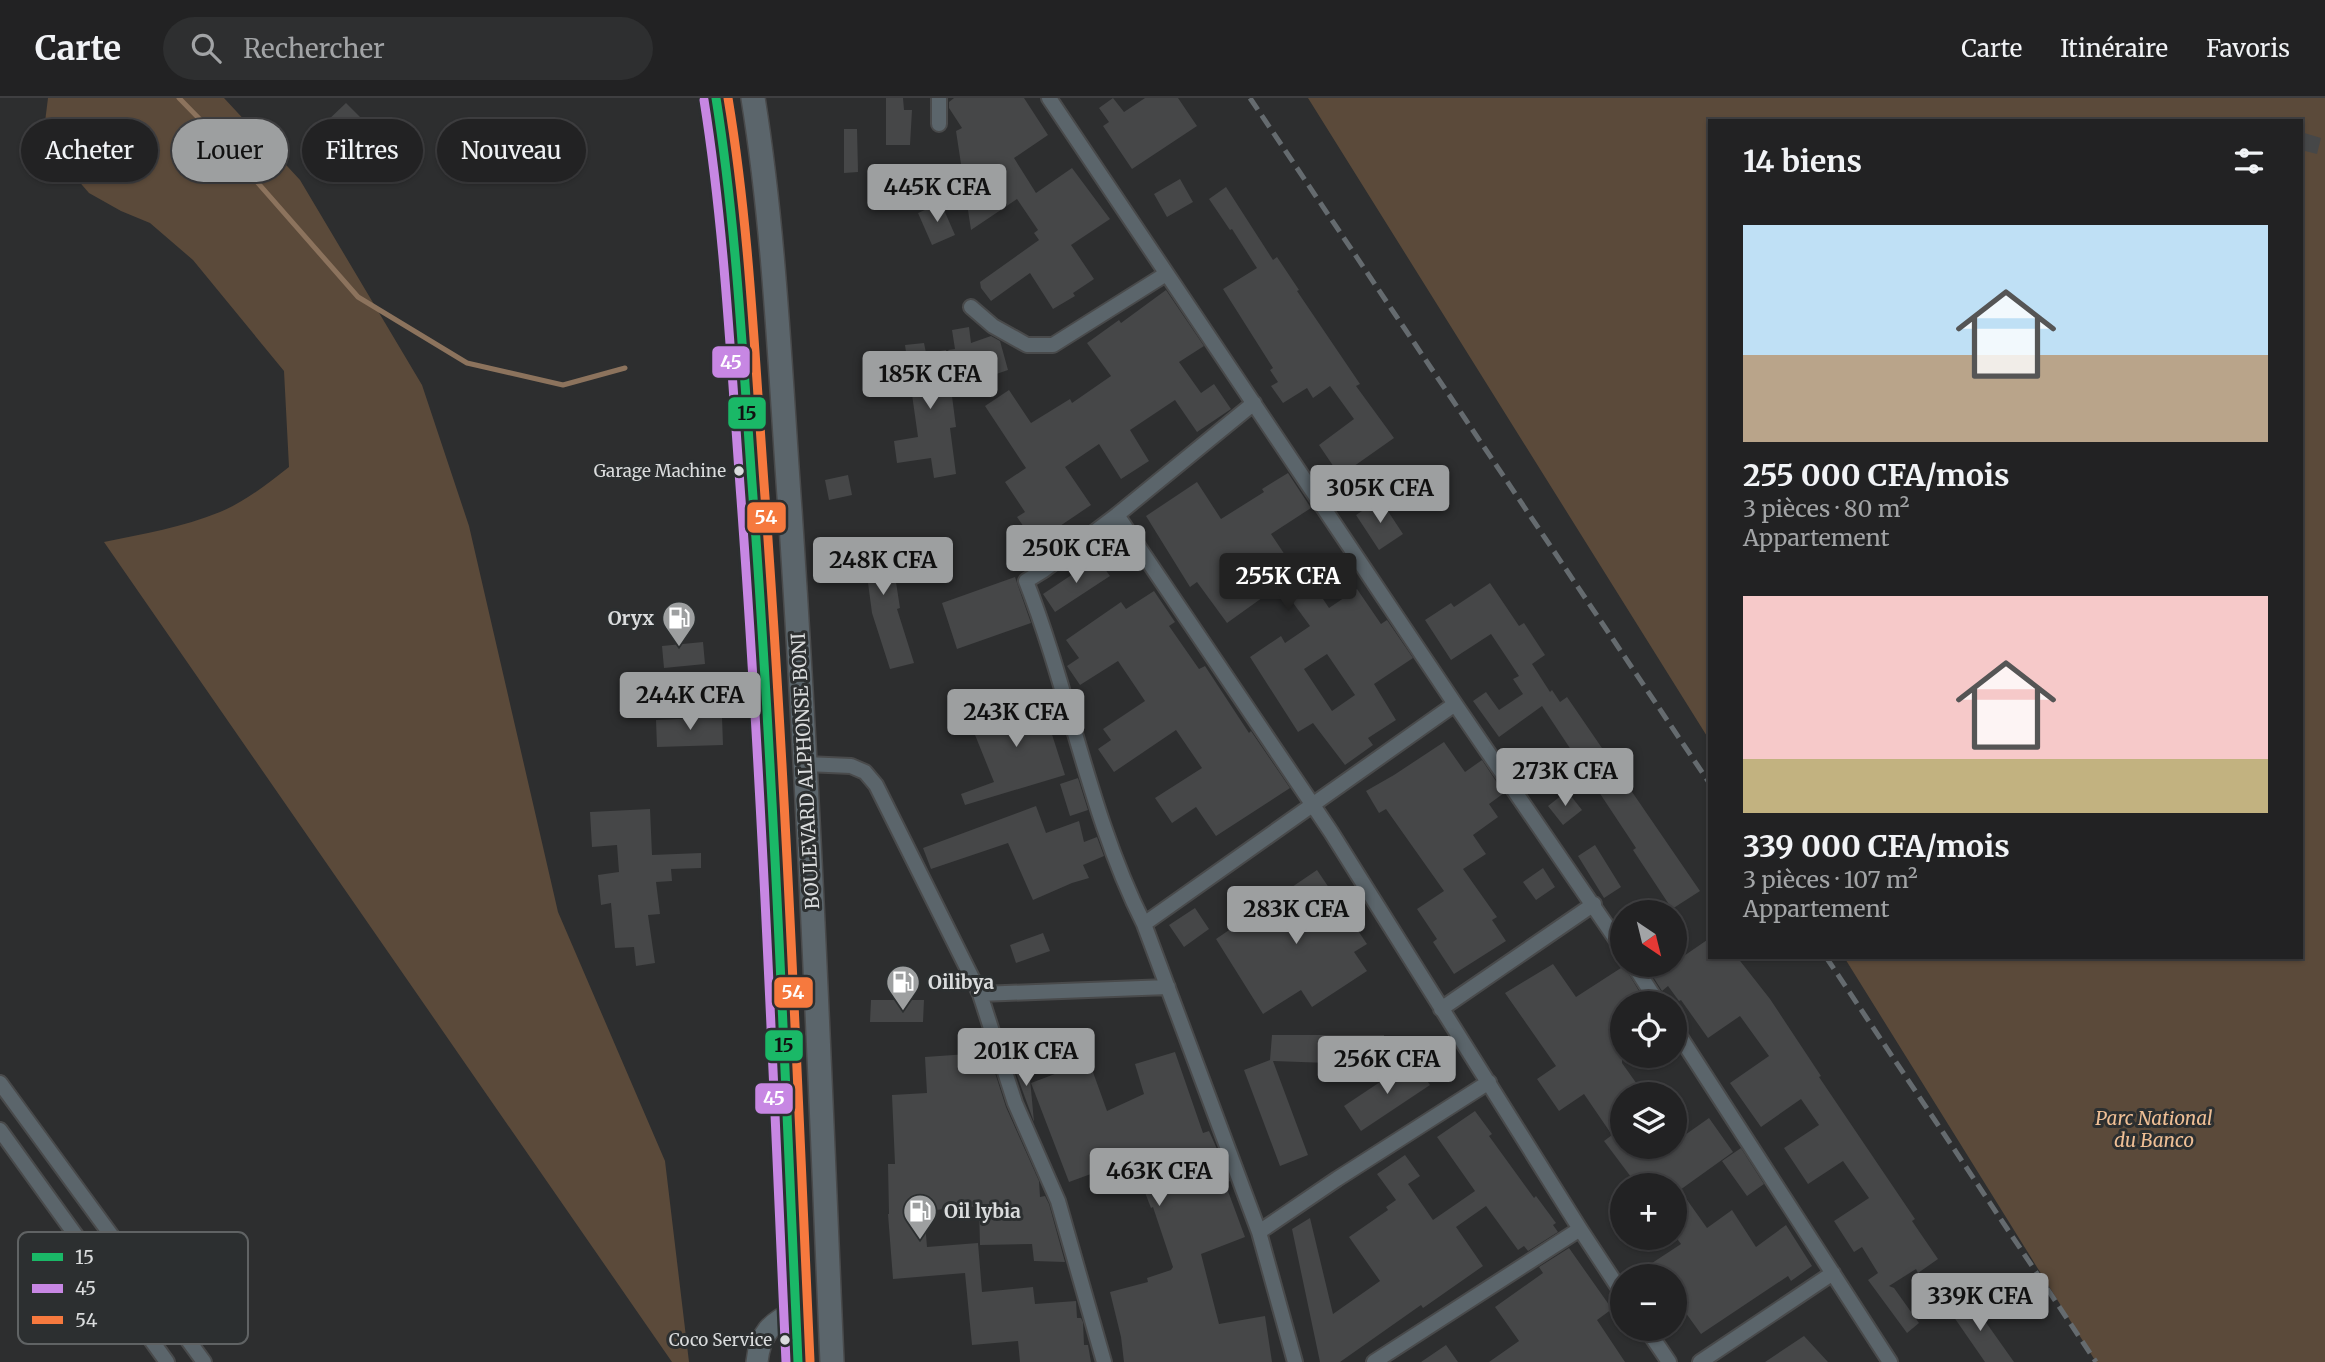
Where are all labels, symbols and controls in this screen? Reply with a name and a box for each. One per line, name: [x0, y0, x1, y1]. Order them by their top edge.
search box: [163, 17, 653, 80]
text: Carte: [35, 28, 121, 69]
icon: search: [187, 29, 225, 67]
text: Rechercher: [243, 32, 385, 65]
text: Carte: [1961, 33, 2022, 64]
text: Itinéraire: [2060, 33, 2168, 64]
text: Favoris: [2206, 33, 2290, 64]
chip: Acheter: [21, 119, 158, 182]
chip: Louer: [172, 119, 288, 182]
chip: Filtres: [302, 119, 423, 182]
chip: Nouveau: [437, 119, 586, 182]
text: 14 biens: [1743, 142, 1862, 180]
icon: filters: [2230, 142, 2268, 180]
pin: 445K CFA: [865, 164, 1009, 224]
text: 445K CFA: [883, 172, 991, 201]
icon: home: [1943, 271, 2069, 397]
line badge: 45: [711, 345, 751, 379]
text: 45: [720, 350, 742, 374]
pin: 185K CFA: [858, 352, 1002, 411]
text: 185K CFA: [879, 359, 981, 388]
line badge: 15: [727, 396, 767, 430]
text: 15: [737, 401, 757, 425]
text: 255 000 CFA/mois: [1743, 456, 2010, 494]
place label: Garage Machine: [594, 460, 726, 482]
marker: Garage Machine: [732, 464, 746, 478]
pin: 305K CFA: [1308, 466, 1452, 525]
text: 305K CFA: [1326, 473, 1434, 502]
text: 3 pièces · 80 m²: [1743, 494, 1909, 523]
line badge: 54: [746, 501, 787, 534]
text: 54: [755, 505, 777, 529]
text: Appartement: [1743, 523, 1889, 552]
pin: 250K CFA: [1004, 526, 1148, 585]
text: 250K CFA: [1022, 533, 1130, 562]
pin: 248K CFA: [811, 538, 955, 597]
text: 248K CFA: [829, 545, 937, 574]
pin: 255K CFA: [1216, 554, 1360, 613]
text: 255K CFA: [1235, 561, 1341, 590]
fuel station icon: Oryx: [660, 599, 698, 648]
place label: Oryx: [608, 606, 654, 630]
street label: BOULEVARD ALPHONSE BONI: [786, 632, 824, 910]
icon: home: [1943, 642, 2069, 768]
pin: 244K CFA: [618, 672, 762, 732]
text: 244K CFA: [636, 680, 744, 709]
pin: 243K CFA: [944, 690, 1088, 749]
text: 243K CFA: [963, 697, 1069, 726]
pin: 273K CFA: [1493, 748, 1637, 808]
text: 273K CFA: [1512, 756, 1618, 785]
text: 339 000 CFA/mois: [1743, 827, 2010, 865]
text: 3 pièces · 107 m²: [1743, 865, 1918, 894]
pin: 283K CFA: [1224, 886, 1368, 946]
text: 283K CFA: [1243, 894, 1349, 923]
text: Appartement: [1743, 894, 1889, 923]
north arrow: [1610, 900, 1687, 976]
map controls: [1610, 900, 1687, 1341]
fuel station icon: Oilibya: [884, 963, 922, 1012]
place label: Oilibya: [928, 970, 994, 994]
line badge: 54: [773, 976, 814, 1009]
text: 54: [782, 980, 804, 1004]
button: locate: [1610, 991, 1687, 1068]
pin: 201K CFA: [954, 1028, 1098, 1088]
line badge: 15: [764, 1029, 804, 1062]
text: 15: [774, 1033, 794, 1057]
text: 201K CFA: [974, 1036, 1078, 1065]
pin: 256K CFA: [1315, 1037, 1459, 1096]
text: 256K CFA: [1334, 1044, 1440, 1073]
line badge: 45: [754, 1082, 794, 1115]
button: layers: [1610, 1082, 1687, 1159]
text: 45: [763, 1086, 785, 1110]
park label: Parc National du Banco: [2095, 1106, 2213, 1152]
pin: 463K CFA: [1087, 1148, 1231, 1208]
text: 463K CFA: [1106, 1156, 1212, 1185]
button: +: [1610, 1173, 1687, 1250]
fuel station icon: Oil lybia: [901, 1192, 939, 1241]
place label: Oil lybia: [944, 1199, 1021, 1223]
legend: [18, 1232, 248, 1344]
text: 15: [75, 1245, 94, 1269]
button: −: [1610, 1264, 1687, 1341]
pin: 339K CFA: [1908, 1274, 2052, 1333]
text: 45: [75, 1276, 96, 1300]
text: 339K CFA: [1928, 1281, 2032, 1310]
text: 54: [75, 1308, 98, 1332]
place label: Coco Service: [669, 1329, 772, 1351]
marker: Coco Service: [778, 1333, 792, 1347]

